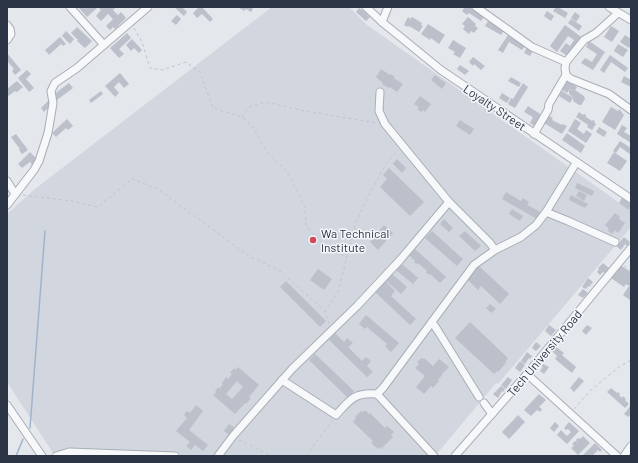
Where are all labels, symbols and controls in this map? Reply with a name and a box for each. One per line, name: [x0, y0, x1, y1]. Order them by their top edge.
street label: Loyalty Street: [461, 81, 529, 133]
place label: Wa Technical Institute: [321, 226, 389, 254]
marker: Wa Technical Institute: [308, 235, 318, 245]
street label: Tech University Road: [504, 307, 584, 399]

